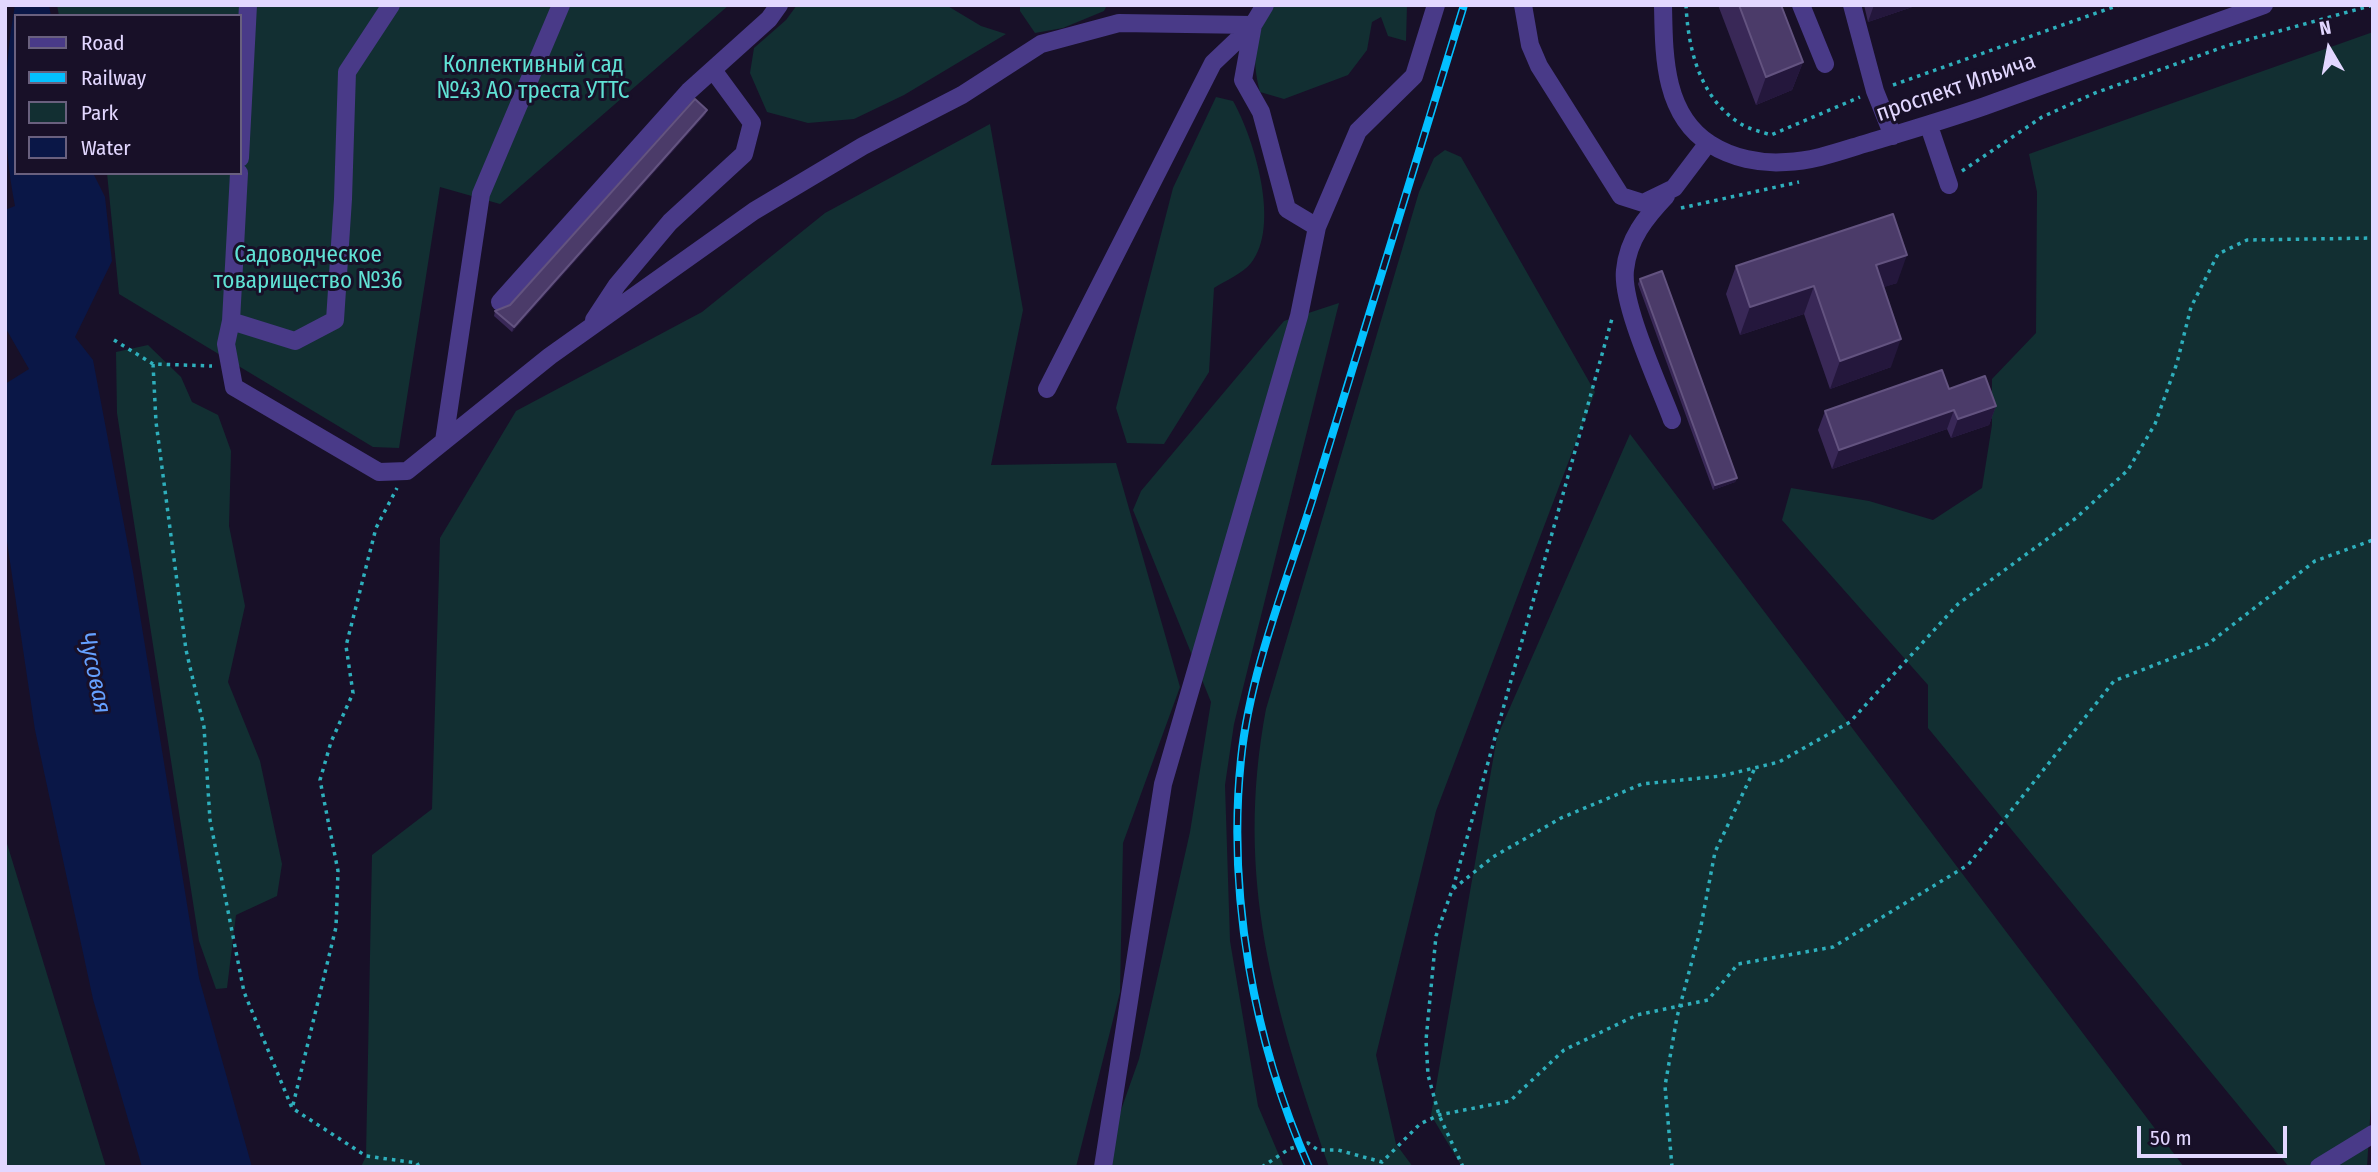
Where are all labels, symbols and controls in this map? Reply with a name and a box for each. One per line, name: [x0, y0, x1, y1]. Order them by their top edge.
legend: [14, 14, 242, 175]
north arrow: [2294, 14, 2364, 84]
text: N: [2318, 16, 2333, 40]
text: Road: [81, 30, 125, 56]
street label: проспект Ильича: [1873, 48, 2039, 128]
park label: Коллективный сад №43 АО треста УТТС: [437, 52, 629, 106]
text: Railway: [81, 65, 146, 91]
text: Park: [81, 100, 118, 126]
text: Water: [81, 135, 131, 161]
park label: Садоводческое товарищество №36: [214, 242, 402, 296]
water label: Чусовая: [71, 630, 117, 716]
scale bar: [2140, 1112, 2290, 1156]
text: 50 m: [2150, 1125, 2192, 1151]

